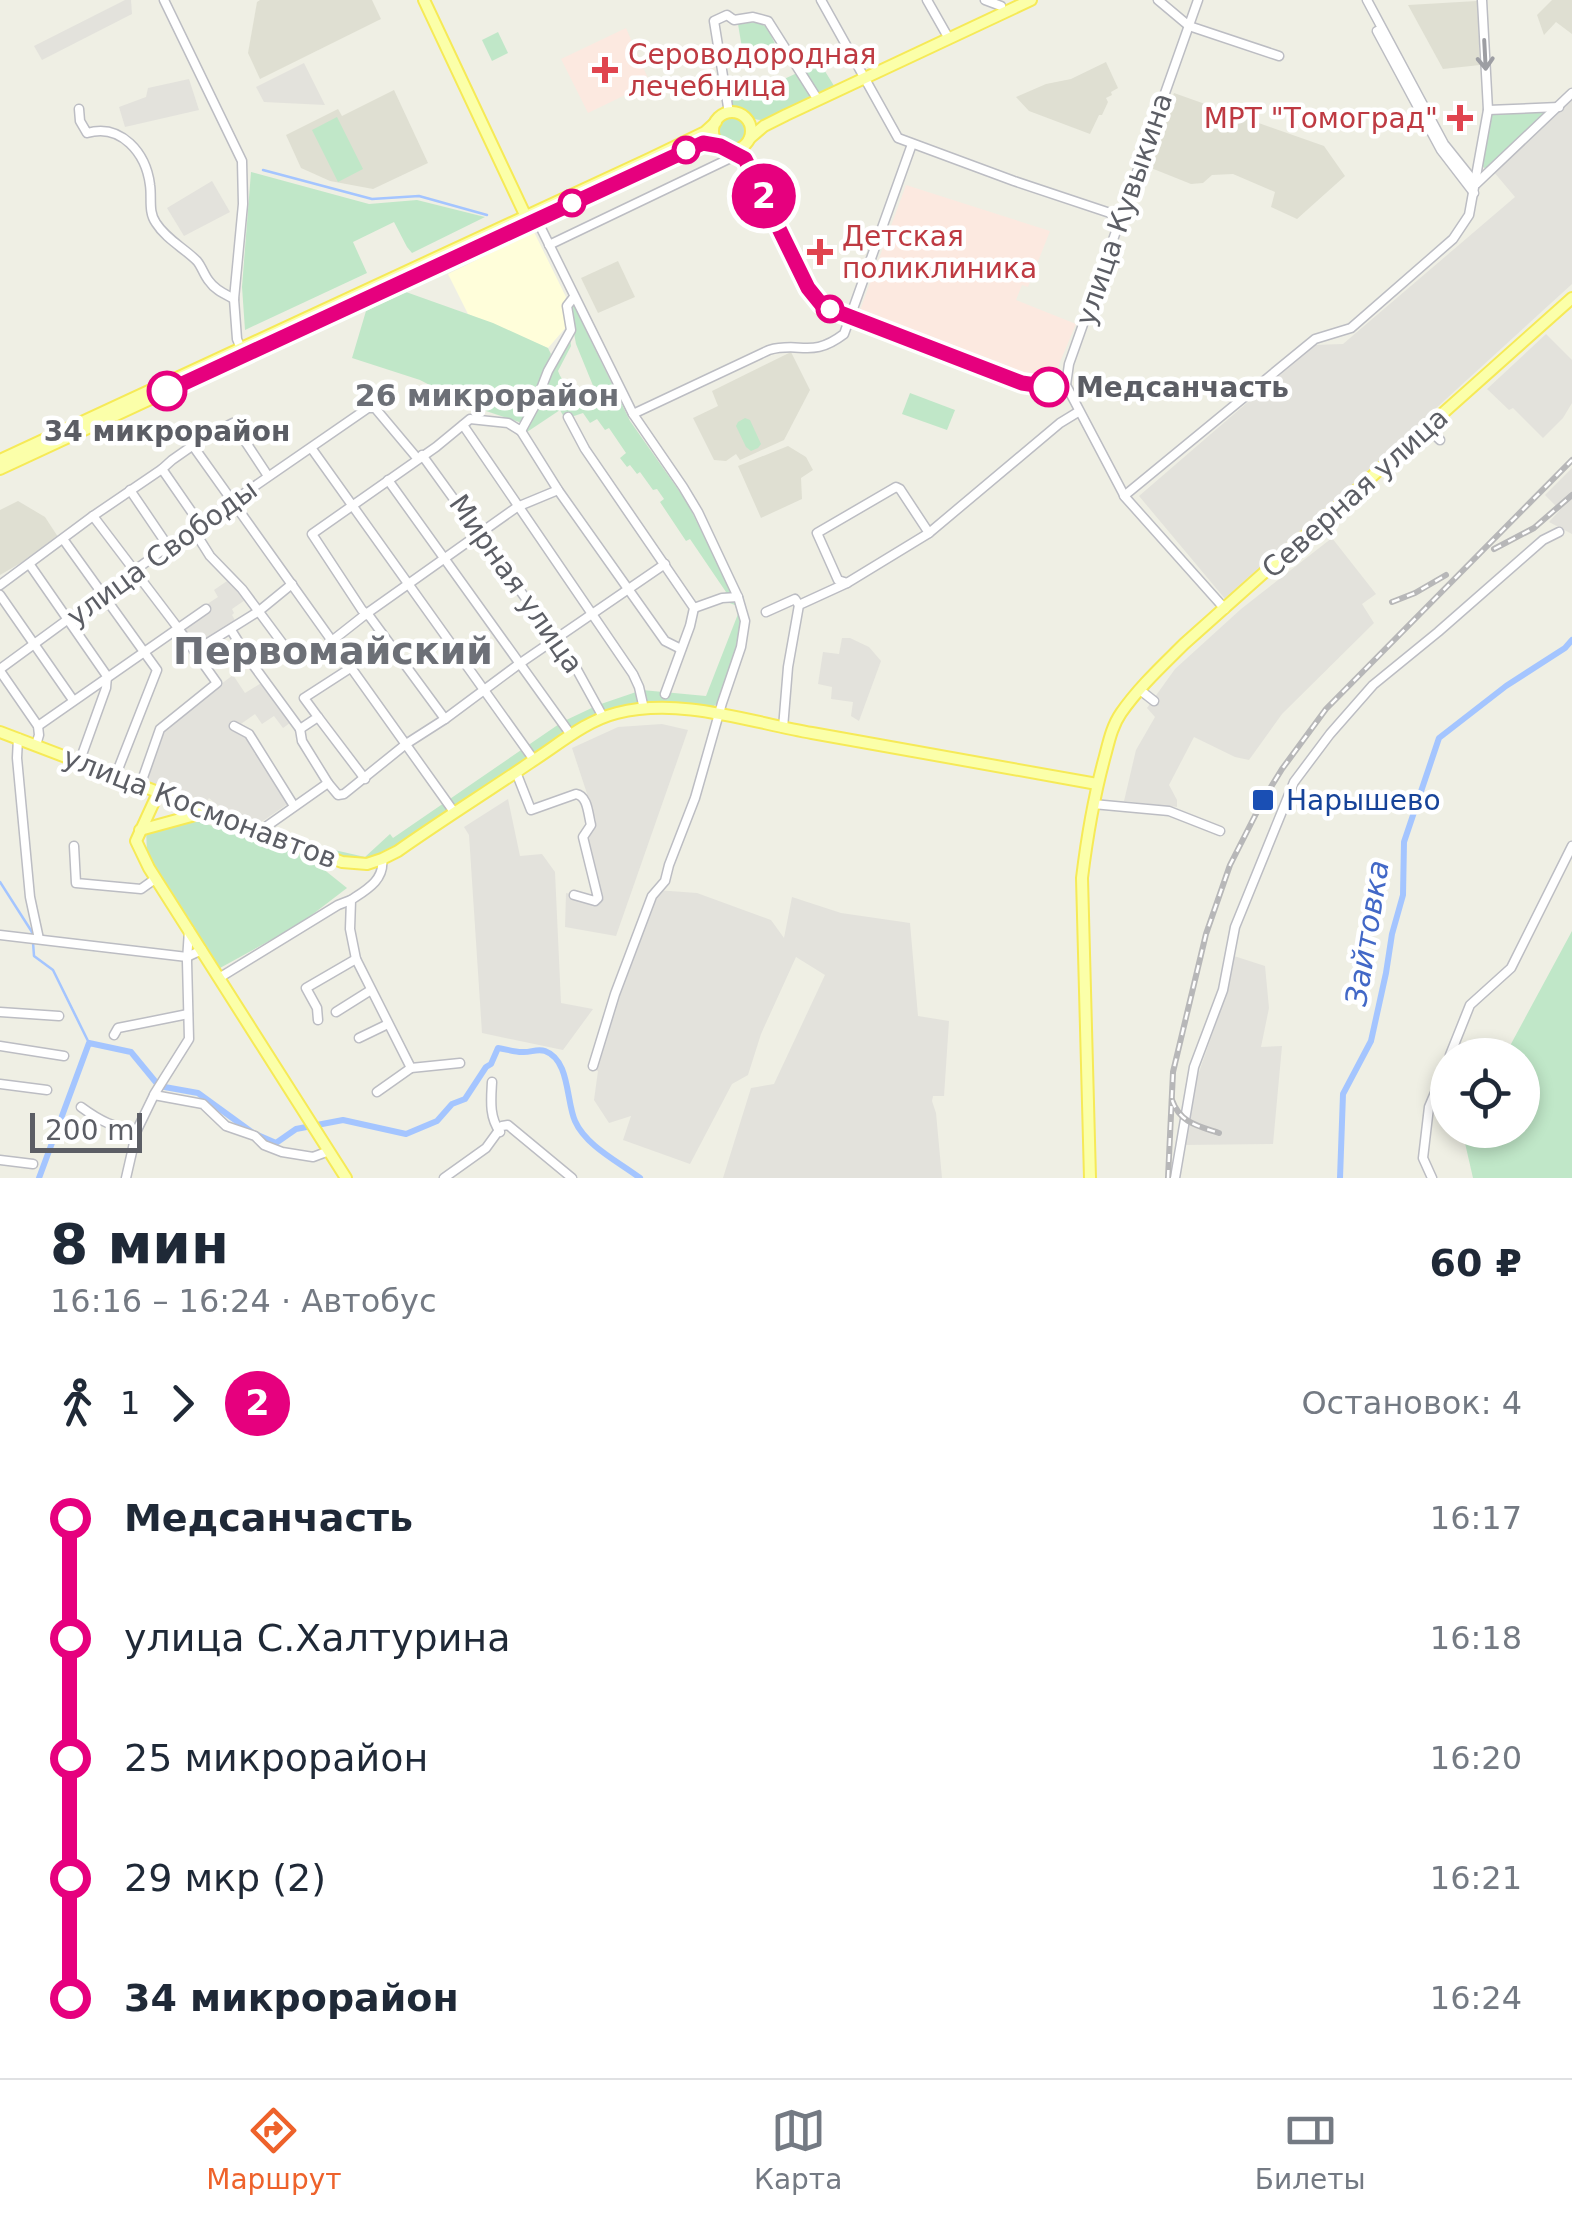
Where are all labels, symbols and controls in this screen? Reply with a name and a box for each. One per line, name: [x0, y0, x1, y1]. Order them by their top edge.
place label: Сероводородная лечебница: [628, 38, 876, 103]
one-way arrow: [1476, 39, 1495, 71]
marker: Сероводородная лечебница: [592, 57, 618, 83]
street label: улица Кувыкина: [1069, 89, 1179, 329]
place label: МРТ "Томоград": [1204, 102, 1438, 135]
marker: МРТ "Томоград": [1447, 105, 1473, 131]
unlabelled marker: [673, 137, 699, 163]
line badge: 2: [732, 164, 796, 228]
text: 2: [752, 176, 776, 216]
unlabelled marker: [559, 190, 585, 216]
place label: Детская поликлиника: [842, 220, 1037, 285]
marker: Детская поликлиника: [807, 239, 833, 265]
unlabelled marker: [817, 296, 843, 322]
marker: Медсанчасть: [1030, 368, 1068, 406]
place label: Медсанчасть: [1076, 371, 1289, 404]
marker: 34 микрорайон: [148, 372, 186, 410]
district label: 26 микрорайон: [355, 378, 619, 413]
street label: Северная улица: [1255, 401, 1455, 585]
place label: 34 микрорайон: [44, 415, 290, 448]
street label: улица Свободы: [61, 473, 263, 633]
street label: Мирная улица: [442, 488, 590, 680]
district label: Первомайский: [173, 629, 493, 673]
street label: улица Космонавтов: [59, 741, 341, 875]
place label: Нарышево: [1286, 784, 1441, 817]
marker: Нарышево: [1250, 787, 1276, 813]
water label: Зайтовка: [1338, 858, 1396, 1008]
map controls: [1430, 1038, 1540, 1148]
button: locate: [1430, 1038, 1540, 1148]
scale bar: [30, 1108, 142, 1152]
text: 200 m: [45, 1114, 135, 1147]
text: 8 мин: [50, 1212, 229, 1276]
text: 60 ₽: [1429, 1241, 1522, 1285]
text: 16:16 – 16:24 · Автобус: [50, 1282, 437, 1320]
icon: walk: [50, 1376, 105, 1431]
icon: forward: [155, 1376, 210, 1431]
text: 2: [245, 1383, 270, 1423]
text: 1: [120, 1384, 140, 1422]
text: Остановок: 4: [1301, 1384, 1522, 1422]
text: Медсанчасть: [124, 1496, 413, 1540]
text: 16:17: [1430, 1499, 1522, 1537]
text: улица С.Халтурина: [124, 1616, 511, 1660]
text: 16:18: [1430, 1619, 1522, 1657]
text: 25 микрорайон: [124, 1736, 428, 1780]
text: 16:20: [1430, 1739, 1522, 1777]
text: 29 мкр (2): [124, 1856, 326, 1900]
text: 16:21: [1430, 1859, 1522, 1897]
text: 34 микрорайон: [124, 1976, 459, 2020]
text: 16:24: [1430, 1979, 1522, 2017]
tab: Маршрут: [206, 2103, 342, 2196]
tab: Карта: [754, 2103, 842, 2196]
tab: Билеты: [1255, 2103, 1366, 2196]

